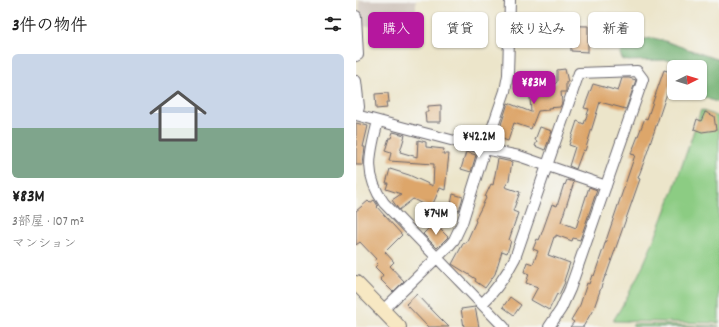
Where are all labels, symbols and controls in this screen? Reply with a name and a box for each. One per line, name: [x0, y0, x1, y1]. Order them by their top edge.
chip: 購入: [368, 12, 424, 48]
chip: 賃貸: [432, 12, 488, 48]
chip: 絞り込み: [496, 12, 580, 48]
chip: 新着: [588, 12, 644, 48]
icon: filters: [322, 13, 344, 35]
text: 3件の物件: [12, 15, 88, 39]
north arrow: [667, 60, 707, 100]
map controls: [667, 60, 707, 100]
pin: ¥83M: [510, 71, 558, 105]
text: ¥83M: [522, 74, 546, 93]
icon: home: [142, 80, 214, 152]
pin: ¥42.2M: [446, 125, 512, 159]
text: ¥42.2M: [463, 128, 495, 147]
text: ¥83M: [12, 186, 45, 210]
pin: ¥74M: [412, 202, 460, 236]
text: ¥74M: [424, 205, 448, 224]
text: 3部屋 · 107 m²: [12, 213, 84, 232]
text: マンション: [12, 235, 76, 254]

